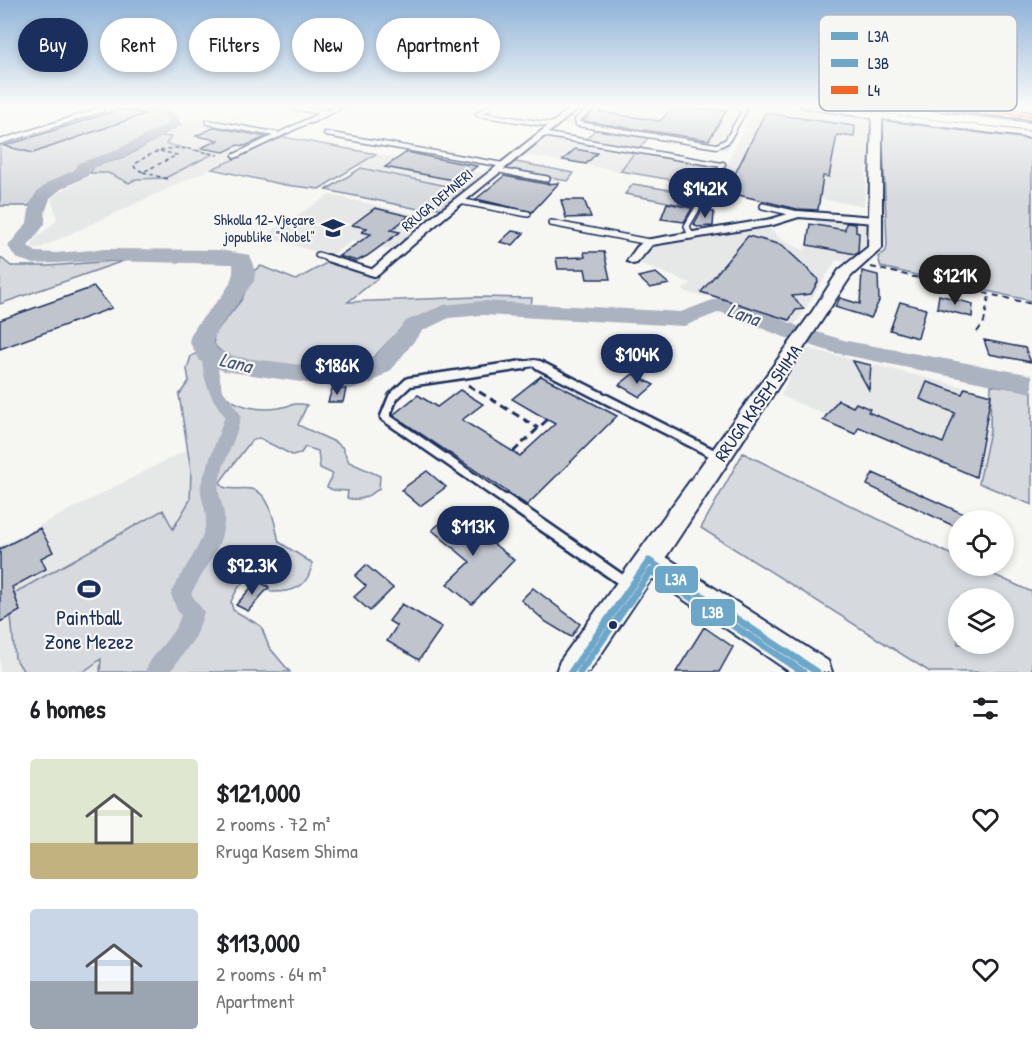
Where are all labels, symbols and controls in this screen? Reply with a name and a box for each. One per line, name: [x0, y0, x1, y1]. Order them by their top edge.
legend: [819, 15, 1017, 111]
chip: Buy: [18, 18, 88, 72]
chip: Rent: [100, 18, 177, 72]
chip: Filters: [189, 18, 280, 72]
chip: New: [292, 18, 364, 72]
chip: Apartment: [376, 18, 500, 72]
text: L3A: [868, 25, 889, 47]
text: L3B: [868, 52, 889, 74]
text: L4: [868, 79, 880, 101]
street label: RRUGA DEMNERI: [397, 164, 477, 236]
pin: $142K: [663, 168, 747, 219]
text: $142K: [683, 174, 727, 201]
place label: Shkolla 12-Vjeçare jopublike "Nobel": [214, 209, 315, 247]
school or university icon: Shkolla 12-Vjeçare jopublike "Nobel": [320, 215, 346, 241]
pin: $121K: [913, 255, 997, 306]
text: $121K: [933, 261, 977, 288]
water label: Lana: [724, 296, 766, 333]
pin: $104K: [595, 334, 679, 385]
street label: RRUGA KASEM SHIMA: [708, 339, 808, 466]
text: $104K: [615, 340, 659, 367]
water label: Lana: [217, 345, 257, 380]
pin: $186K: [295, 345, 379, 396]
text: $186K: [315, 351, 359, 378]
pin: $113K: [431, 506, 515, 557]
map controls: [948, 510, 1014, 654]
button: locate: [948, 510, 1014, 576]
text: $113K: [451, 512, 495, 539]
pin: $92.3K: [203, 545, 301, 596]
text: $92.3K: [227, 551, 277, 578]
line badge: L3A: [654, 565, 699, 594]
text: L3A: [666, 568, 687, 590]
sports icon: Paintball Zone Mezez: [76, 576, 102, 602]
button: layers: [948, 588, 1014, 654]
line badge: L3B: [690, 598, 736, 627]
text: L3B: [702, 601, 724, 623]
place label: Paintball Zone Mezez: [45, 603, 133, 656]
unlabelled marker: [607, 619, 619, 631]
text: 6 homes: [30, 691, 106, 726]
icon: filters: [969, 692, 1002, 725]
text: $121,000: [216, 775, 300, 810]
icon: home: [78, 783, 150, 855]
icon: heart: [969, 803, 1002, 836]
text: 2 rooms · 72 m²: [216, 810, 330, 837]
text: Rruga Kasem Shima: [216, 837, 358, 864]
text: $113,000: [216, 925, 300, 960]
icon: home: [78, 933, 150, 1005]
icon: heart: [969, 953, 1002, 986]
text: 2 rooms · 64 m²: [216, 960, 327, 987]
text: Apartment: [216, 987, 294, 1014]

